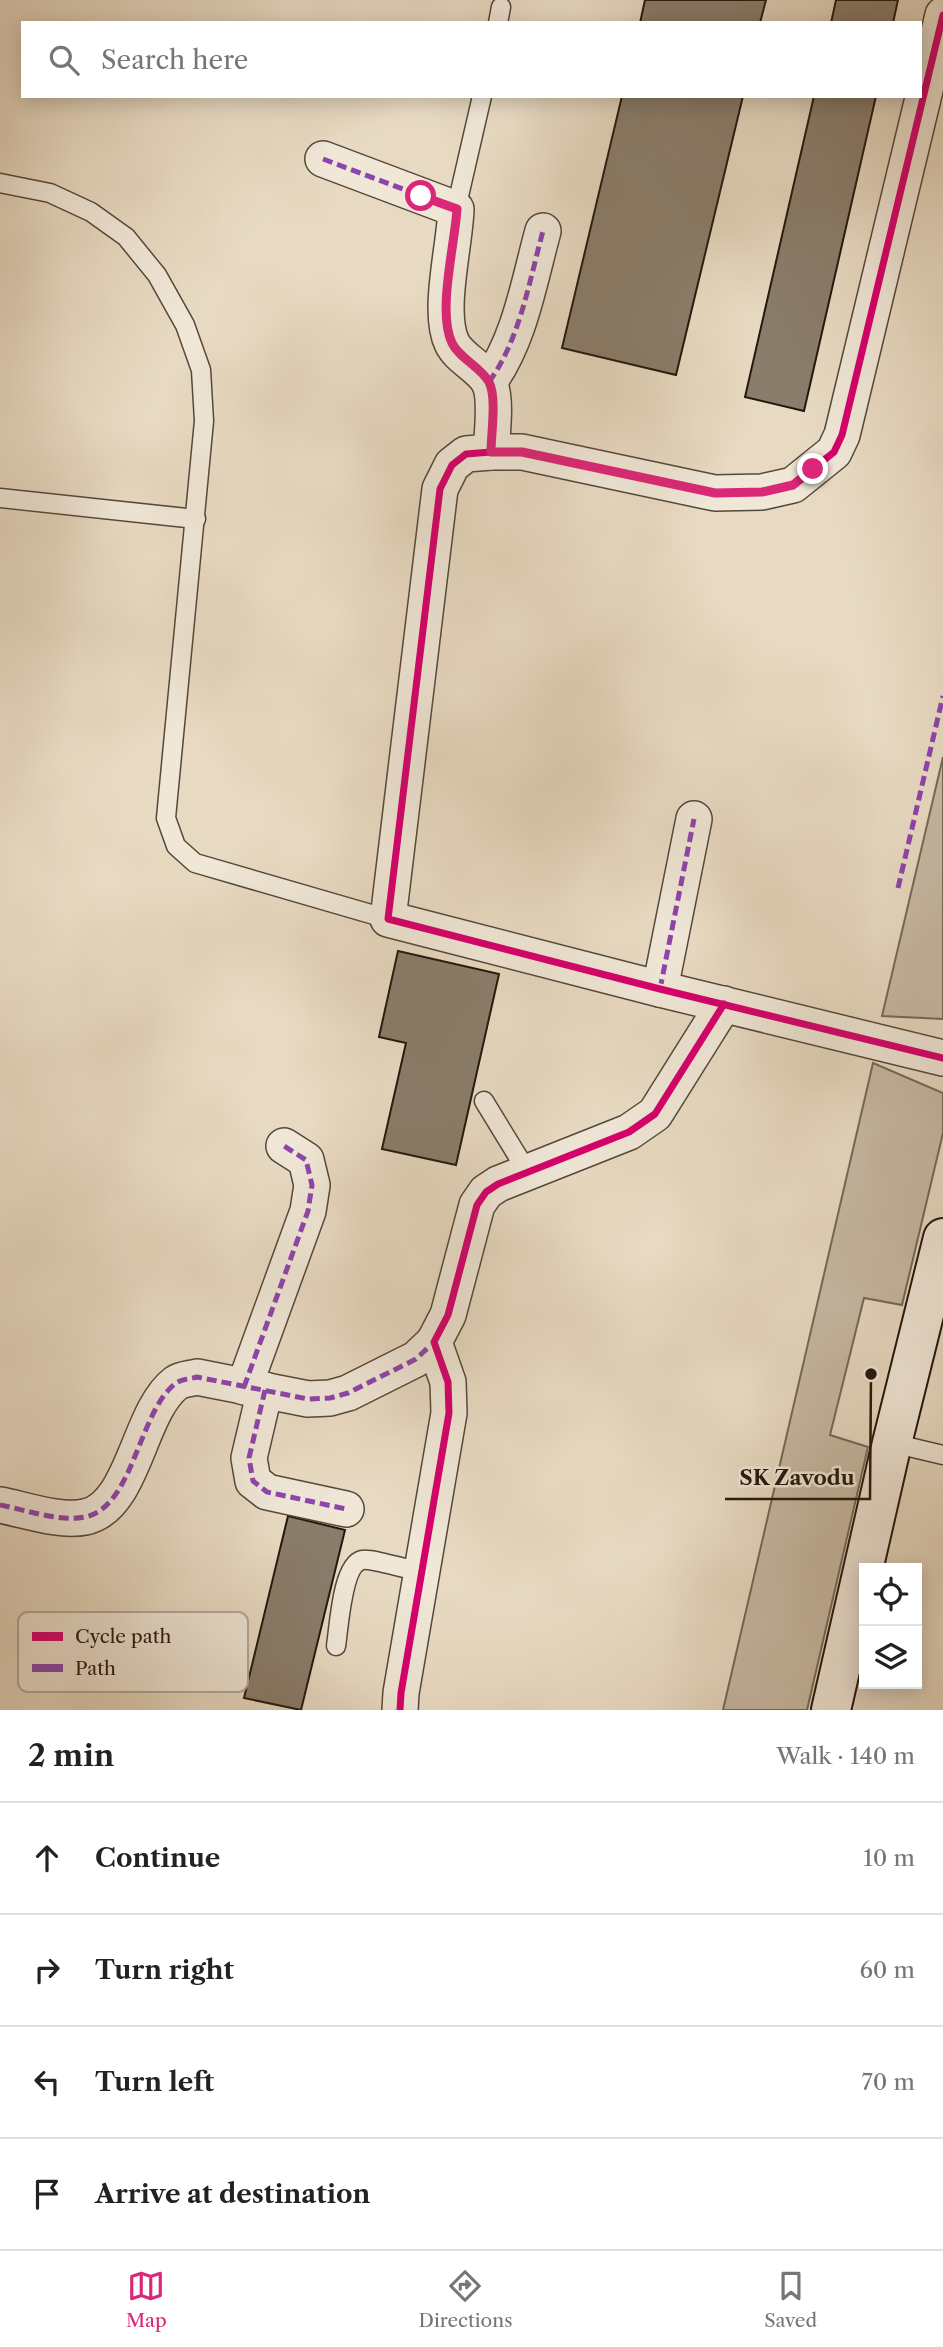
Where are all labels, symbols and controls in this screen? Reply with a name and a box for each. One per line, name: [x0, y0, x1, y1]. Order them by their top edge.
search box: [21, 21, 922, 98]
icon: search: [45, 41, 83, 79]
text: Search here: [101, 44, 248, 76]
route start: [405, 180, 436, 211]
route end: [797, 453, 828, 484]
callout: SK Zavodu: [725, 1457, 870, 1499]
text: SK Zavodu: [739, 1465, 855, 1490]
map controls: [859, 1563, 922, 1689]
button: locate: [859, 1563, 922, 1626]
legend: [18, 1612, 248, 1692]
text: Cycle path: [75, 1625, 171, 1648]
button: layers: [859, 1626, 922, 1689]
text: Path: [75, 1657, 116, 1680]
text: 2 min: [28, 1737, 114, 1774]
text: Walk · 140 m: [776, 1742, 915, 1770]
icon: ahead: [28, 1839, 66, 1877]
text: Continue: [95, 1842, 220, 1874]
text: 10 m: [863, 1844, 915, 1872]
icon: right: [28, 1951, 66, 1989]
text: Turn right: [95, 1954, 234, 1986]
text: 60 m: [859, 1956, 915, 1984]
icon: left: [28, 2063, 66, 2101]
text: Turn left: [95, 2066, 214, 2098]
text: 70 m: [862, 2068, 915, 2096]
icon: arrive: [28, 2175, 66, 2213]
text: Arrive at destination: [95, 2178, 370, 2210]
tab: Map: [126, 2267, 167, 2332]
tab: Directions: [419, 2267, 512, 2332]
tab: Saved: [764, 2267, 817, 2332]

